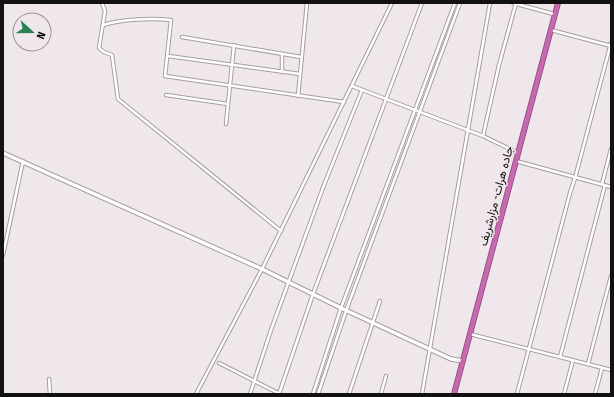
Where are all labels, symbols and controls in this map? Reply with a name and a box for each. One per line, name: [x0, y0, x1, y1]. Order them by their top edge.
north arrow: [12, 12, 52, 52]
text: N: [34, 30, 48, 41]
street label: جاده هرات- مزارشریف: [476, 144, 517, 248]

